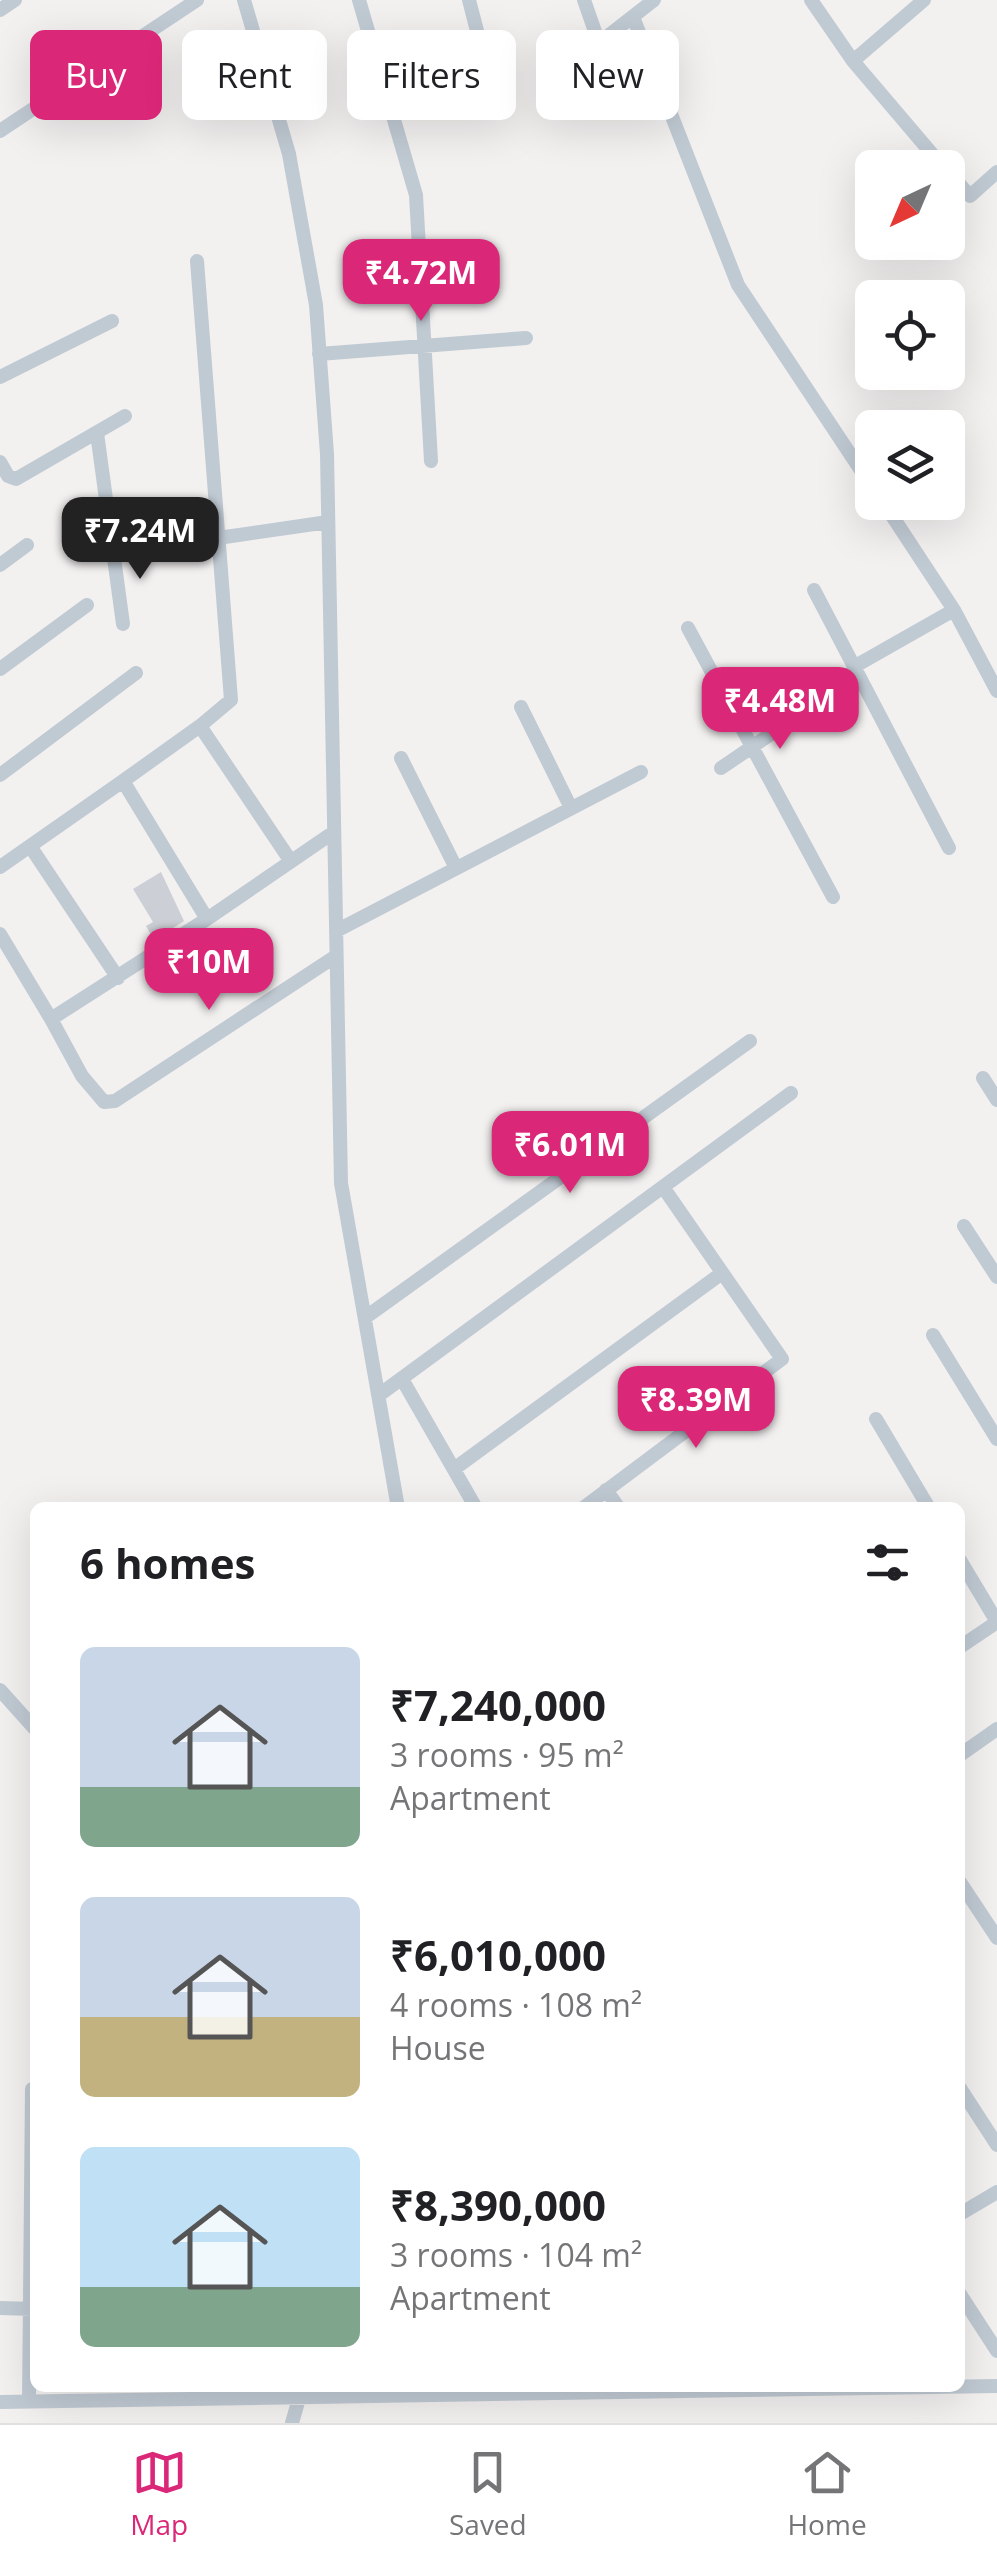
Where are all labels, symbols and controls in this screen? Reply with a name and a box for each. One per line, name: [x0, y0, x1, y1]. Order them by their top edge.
chip: Buy: [30, 30, 162, 120]
chip: Rent: [182, 30, 327, 120]
chip: Filters: [347, 30, 516, 120]
chip: New: [536, 30, 679, 120]
north arrow: [855, 150, 965, 260]
map controls: [855, 150, 965, 520]
pin: ₹4.72M: [340, 239, 502, 324]
text: ₹4.72M: [365, 250, 477, 293]
button: locate: [855, 280, 965, 390]
button: layers: [855, 410, 965, 520]
pin: ₹7.24M: [59, 497, 221, 582]
text: ₹7.24M: [84, 508, 196, 551]
pin: ₹4.48M: [699, 667, 861, 752]
text: ₹4.48M: [724, 678, 836, 721]
pin: ₹10M: [150, 928, 268, 1013]
text: ₹10M: [166, 939, 252, 982]
pin: ₹6.01M: [489, 1111, 651, 1196]
text: ₹6.01M: [514, 1122, 626, 1165]
pin: ₹8.39M: [615, 1366, 777, 1451]
text: ₹8.39M: [640, 1377, 752, 1420]
text: 6 homes: [80, 1534, 255, 1591]
icon: filters: [860, 1535, 915, 1590]
text: ₹7,240,000: [390, 1676, 606, 1733]
icon: home: [160, 1687, 280, 1807]
text: 3 rooms · 95 m²: [390, 1733, 624, 1776]
text: Apartment: [390, 1776, 551, 1819]
text: ₹6,010,000: [390, 1926, 606, 1983]
icon: home: [160, 1937, 280, 2057]
text: 4 rooms · 108 m²: [390, 1983, 642, 2026]
text: House: [390, 2026, 486, 2069]
text: ₹8,390,000: [390, 2176, 606, 2233]
icon: home: [160, 2187, 280, 2307]
text: 3 rooms · 104 m²: [390, 2233, 642, 2276]
text: Apartment: [390, 2276, 551, 2319]
tab: Map: [130, 2445, 188, 2543]
tab: Saved: [449, 2445, 527, 2543]
tab: Home: [787, 2445, 867, 2543]

